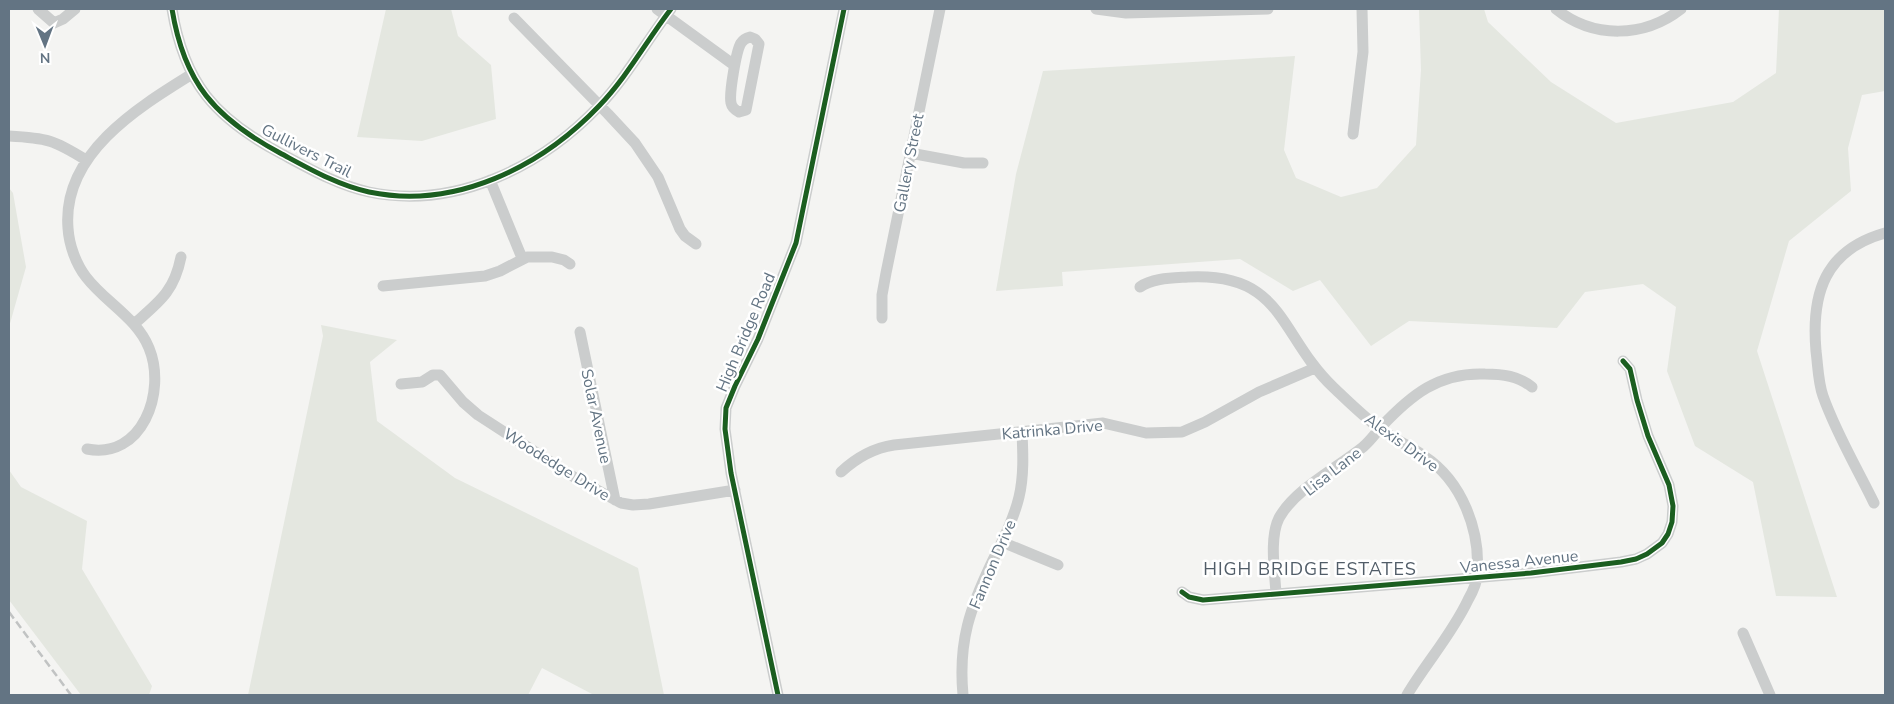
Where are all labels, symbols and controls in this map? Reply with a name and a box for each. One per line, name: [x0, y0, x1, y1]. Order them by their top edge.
north arrow: [20, 20, 70, 70]
text: N: [40, 48, 51, 67]
street label: Gallery Street: [889, 112, 929, 214]
street label: Gullivers Trail: [258, 119, 356, 183]
street label: High Bridge Road: [711, 270, 781, 395]
street label: Solar Avenue: [575, 367, 617, 466]
street label: Alexis Drive: [1360, 408, 1443, 477]
street label: Katrinka Drive: [1001, 415, 1103, 445]
street label: Woodedge Drive: [499, 423, 614, 506]
street label: Lisa Lane: [1299, 442, 1366, 501]
street label: Fannon Drive: [964, 516, 1022, 612]
street label: Vanessa Avenue: [1458, 545, 1579, 579]
district label: HIGH BRIDGE ESTATES: [1203, 557, 1417, 581]

